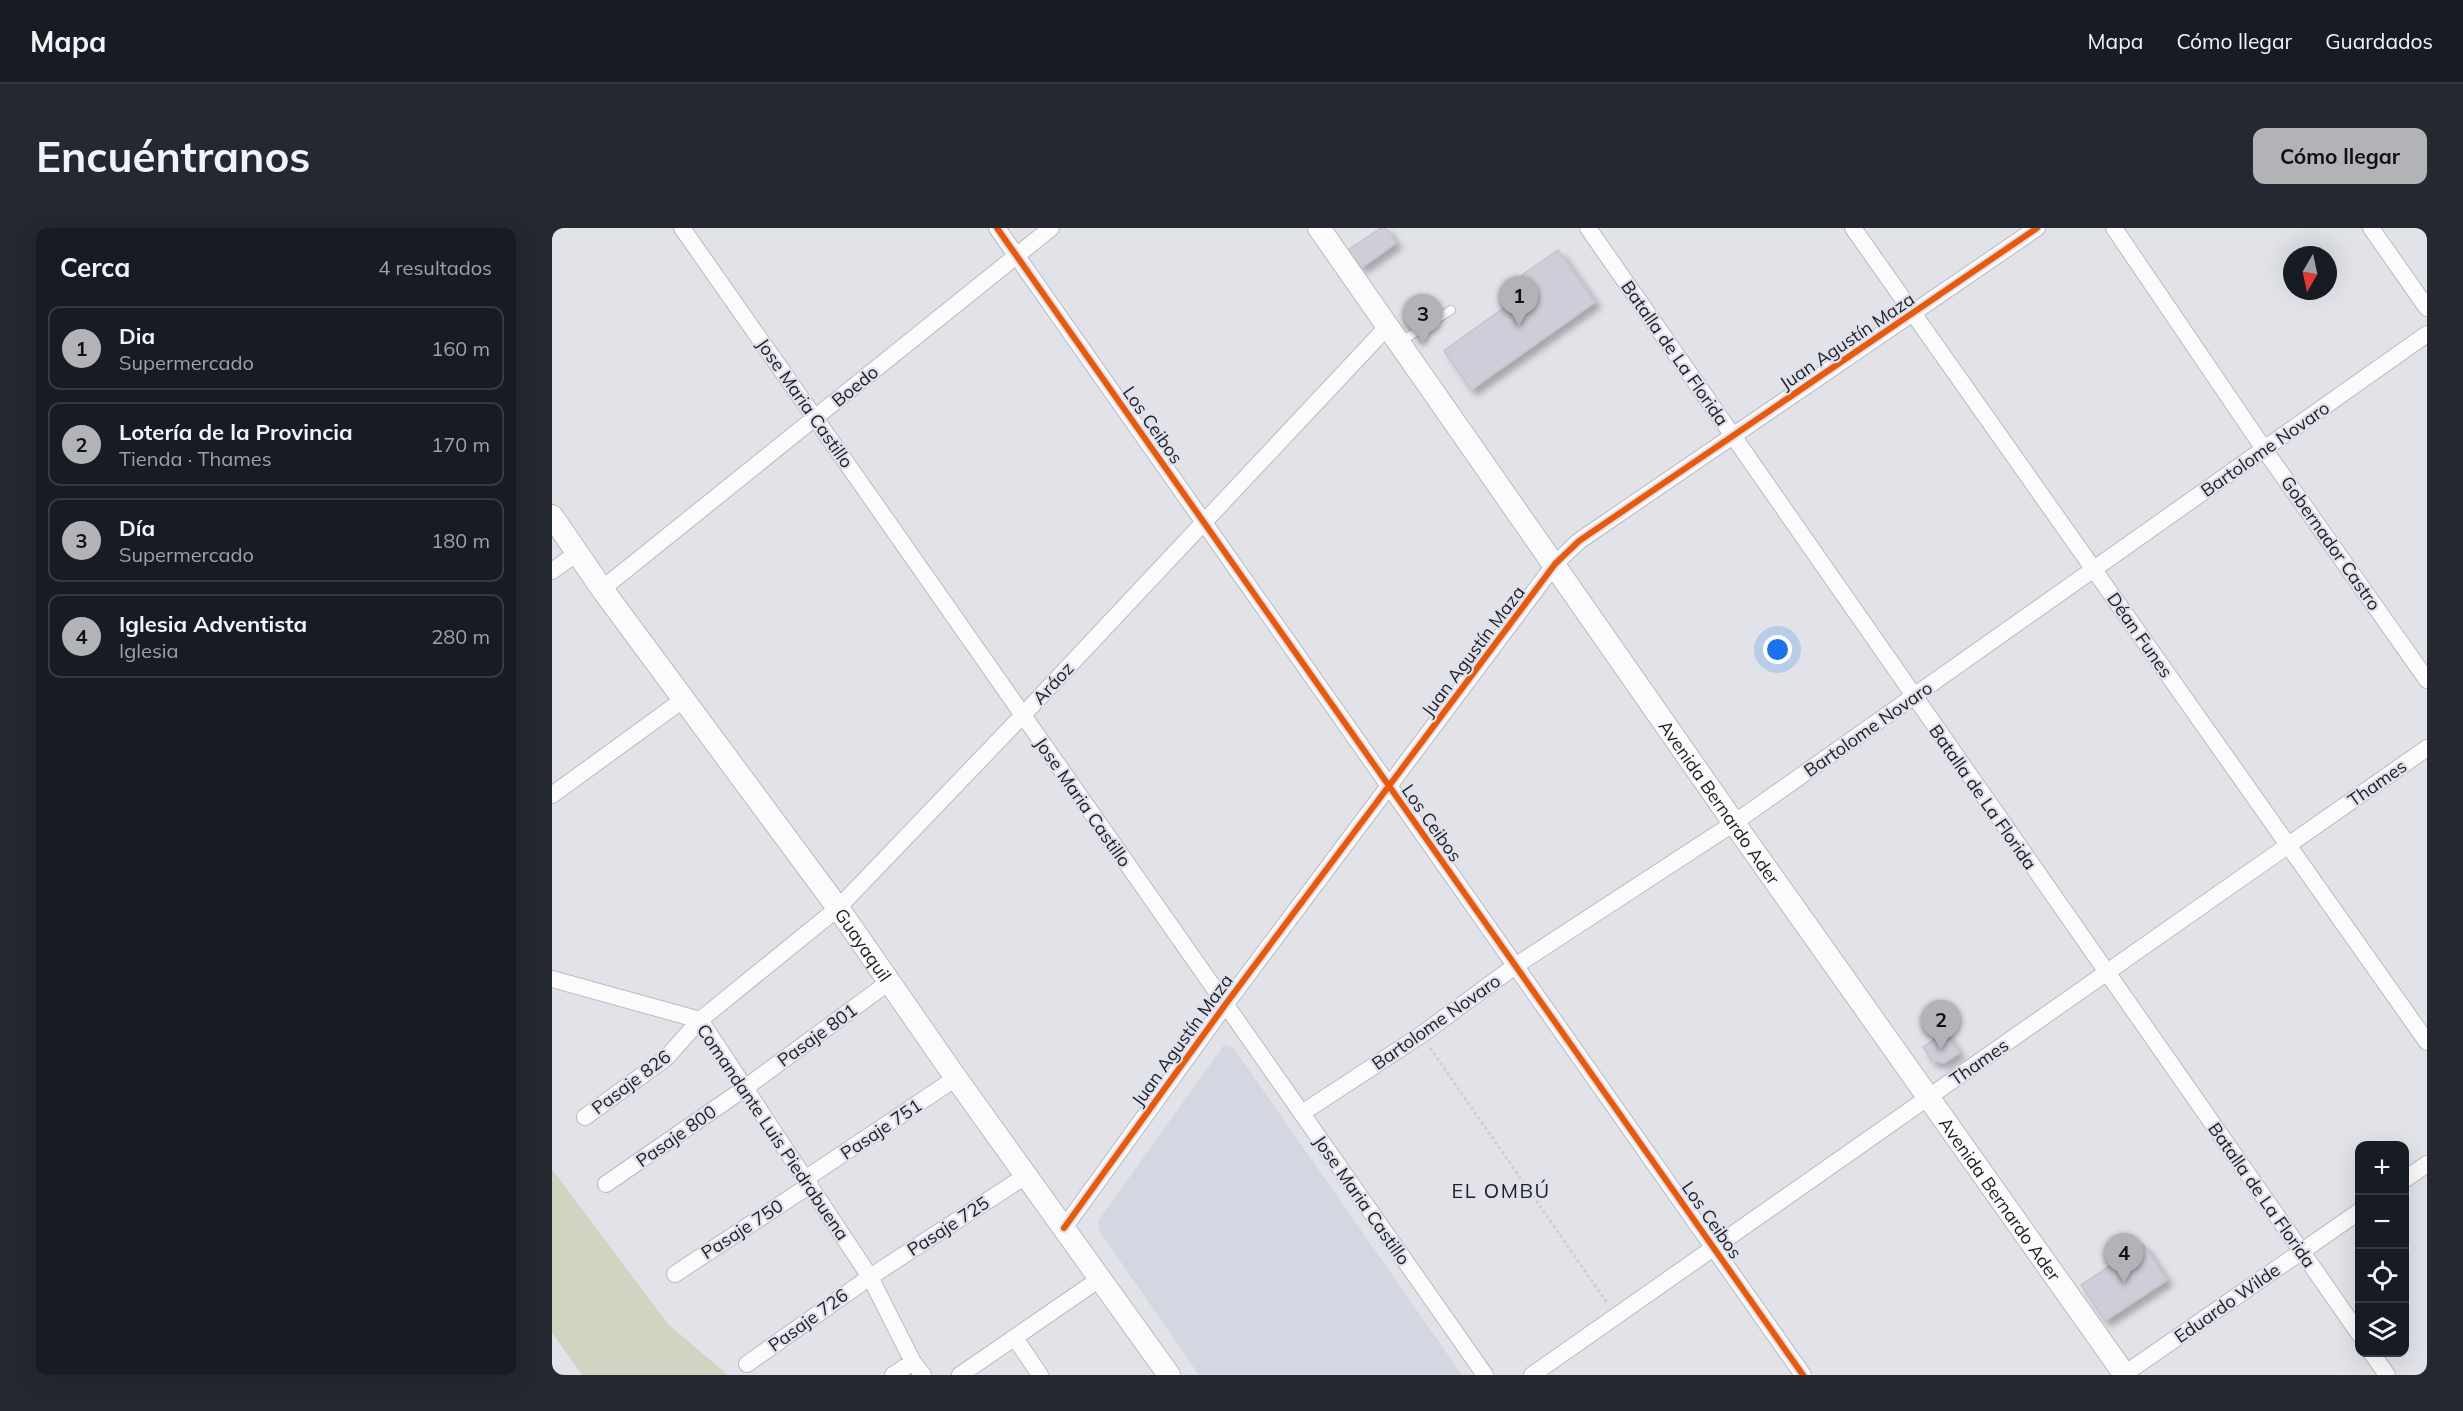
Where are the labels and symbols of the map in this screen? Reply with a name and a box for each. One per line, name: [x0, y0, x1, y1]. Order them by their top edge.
north arrow: [2283, 246, 2337, 300]
pin: 1: [1500, 276, 1538, 326]
street label: Batalla de La Florida: [1616, 276, 1734, 430]
street label: Juan Agustín Maza: [1775, 287, 1919, 395]
pin: 3: [1404, 294, 1442, 344]
street label: Jose Maria Castillo: [752, 334, 858, 472]
street label: Boedo: [827, 360, 883, 412]
street label: Los Ceibos: [1118, 382, 1188, 468]
street label: Bartolome Novaro: [2196, 396, 2334, 502]
street label: Gobernador Castro: [2276, 471, 2386, 615]
street label: Juan Agustín Maza: [1416, 581, 1530, 721]
street label: Déan Funes: [2102, 588, 2178, 682]
your location: [1763, 635, 1792, 664]
street label: Aráoz: [1028, 657, 1078, 709]
street label: Bartolome Novaro: [1799, 676, 1937, 782]
street label: Avenida Bernardo Ader: [1654, 715, 1785, 889]
street label: Batalla de La Florida: [1924, 720, 2042, 874]
street label: Jose Maria Castillo: [1030, 733, 1136, 871]
street label: Thames: [2343, 754, 2411, 812]
street label: Los Ceibos: [1397, 780, 1467, 866]
street label: Guayaquil: [830, 904, 897, 986]
street label: Juan Agustín Maza: [1126, 969, 1238, 1111]
street label: Bartolome Novaro: [1367, 969, 1505, 1075]
street label: Pasaje 801: [773, 998, 861, 1072]
pin: 2: [1922, 1000, 1960, 1050]
street label: Comandante Luis Piedrabuena: [692, 1019, 854, 1245]
street label: Thames: [1945, 1033, 2013, 1091]
street label: Pasaje 826: [587, 1045, 675, 1119]
street label: Pasaje 751: [836, 1093, 926, 1165]
street label: Pasaje 800: [631, 1100, 721, 1172]
street label: Avenida Bernardo Ader: [1934, 1112, 2066, 1286]
street label: Batalla de La Florida: [2203, 1118, 2321, 1272]
street label: Jose Maria Castillo: [1309, 1131, 1415, 1269]
street label: Los Ceibos: [1677, 1177, 1747, 1263]
district label: EL OMBÚ: [1451, 1178, 1551, 1203]
street label: Pasaje 725: [903, 1191, 993, 1261]
street label: Pasaje 750: [697, 1194, 787, 1264]
pin: 4: [2104, 1234, 2144, 1283]
street label: Eduardo Wilde: [2170, 1258, 2284, 1348]
street label: Pasaje 726: [764, 1283, 852, 1357]

